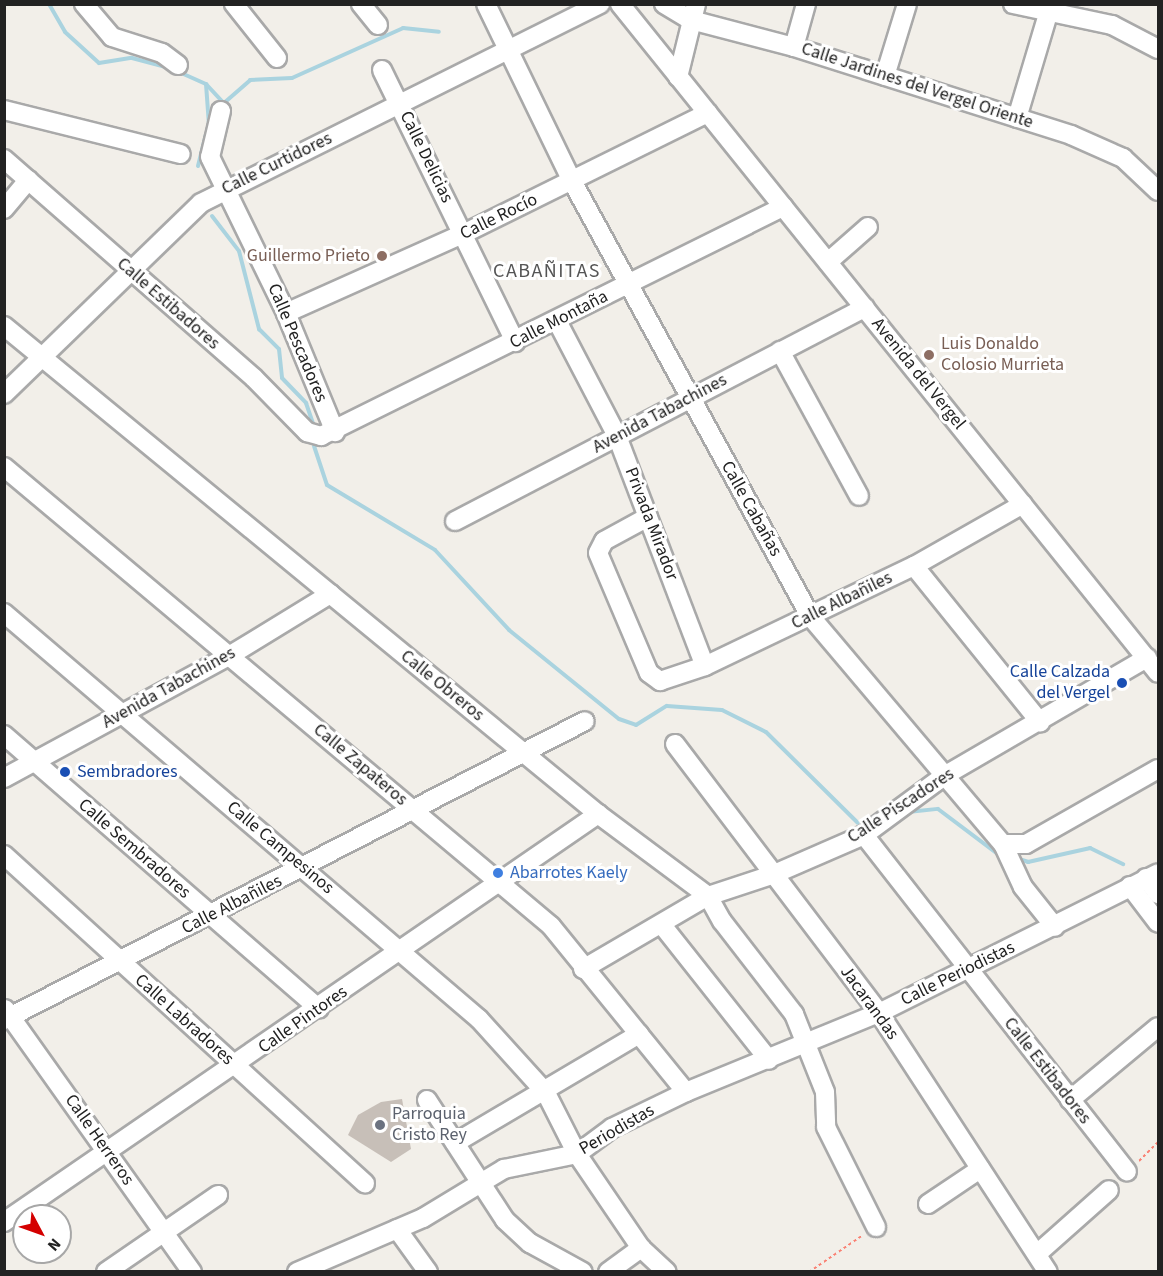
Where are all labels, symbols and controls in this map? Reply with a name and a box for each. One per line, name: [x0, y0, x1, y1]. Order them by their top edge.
street label: Calle Jardines del Vergel Oriente: [798, 38, 1036, 134]
street label: Calle Delicias: [395, 108, 457, 206]
street label: Calle Curtidores: [218, 128, 336, 200]
street label: Calle Rocío: [457, 189, 541, 245]
place label: Guillermo Prieto: [247, 245, 370, 267]
marker: Guillermo Prieto: [375, 249, 389, 263]
street label: Calle Estibadores: [112, 253, 224, 355]
district label: CABAÑITAS: [493, 259, 601, 283]
street label: Calle Pescadores: [262, 280, 332, 406]
street label: Calle Montaña: [506, 286, 612, 354]
street label: Avenida del Vergel: [866, 314, 970, 434]
place label: Luis Donaldo Colosio Murrieta: [941, 334, 1064, 376]
marker: Luis Donaldo Colosio Murrieta: [922, 348, 936, 362]
street label: Avenida Tabachines: [589, 370, 731, 458]
street label: Calle Cabañas: [716, 458, 786, 560]
street label: Privada Mirador: [620, 465, 682, 583]
street label: Calle Albañiles: [788, 567, 896, 635]
street label: Avenida Tabachines: [99, 642, 239, 734]
street label: Calle Obreros: [396, 646, 488, 726]
place label: Calle Calzada del Vergel: [1010, 662, 1110, 704]
marker: Calle Calzada del Vergel: [1115, 676, 1129, 690]
street label: Calle Zapateros: [309, 719, 411, 811]
place label: Sembradores: [77, 761, 178, 783]
street label: Calle Piscadores: [844, 764, 958, 848]
marker: Sembradores: [58, 765, 72, 779]
street label: Calle Sembradores: [73, 794, 195, 904]
street label: Calle Campesinos: [222, 797, 338, 899]
place label: Abarrotes Kaely: [510, 862, 628, 884]
marker: Abarrotes Kaely: [491, 866, 505, 880]
street label: Calle Albañiles: [178, 871, 286, 939]
street label: Calle Periodistas: [897, 937, 1019, 1011]
street label: Jacarandas: [835, 962, 903, 1044]
street label: Calle Labradores: [130, 970, 238, 1070]
street label: Calle Pintores: [254, 981, 352, 1059]
street label: Calle Estibadores: [999, 1013, 1095, 1129]
street label: Calle Herreros: [60, 1090, 138, 1190]
street label: Periodistas: [576, 1100, 658, 1160]
place label: Parroquia Cristo Rey: [392, 1104, 467, 1146]
marker: Parroquia Cristo Rey: [373, 1118, 387, 1132]
north arrow: [12, 1204, 72, 1264]
text: N: [42, 1233, 66, 1256]

